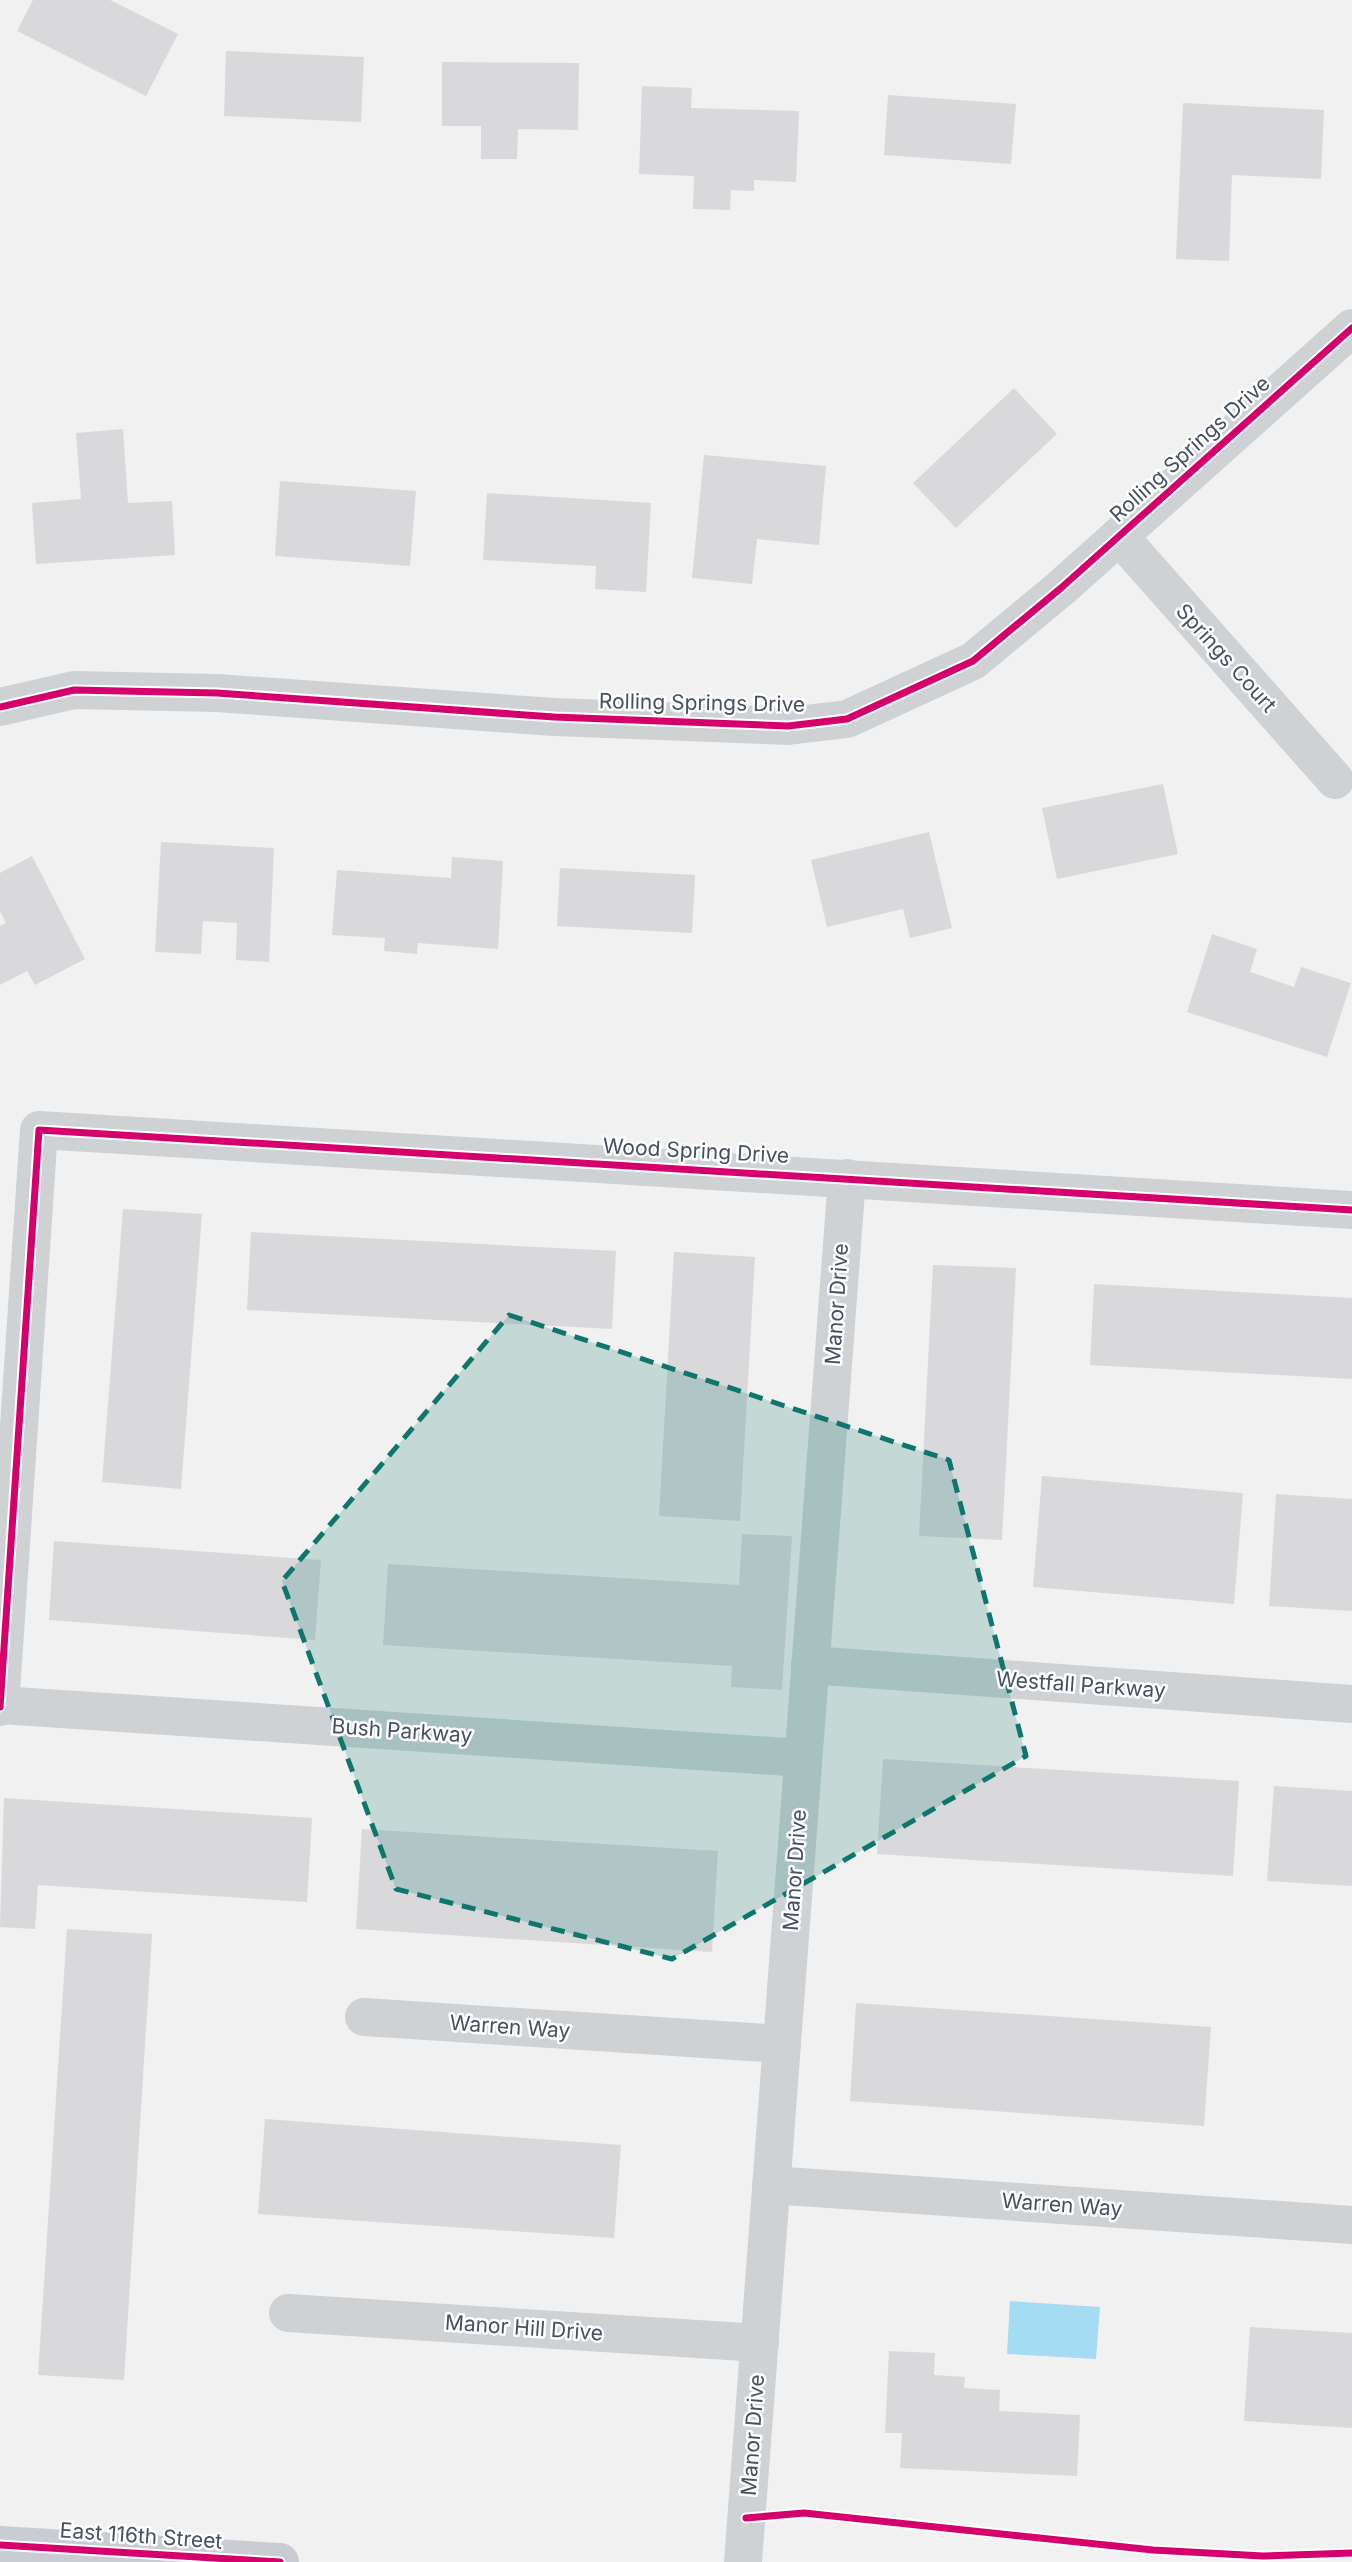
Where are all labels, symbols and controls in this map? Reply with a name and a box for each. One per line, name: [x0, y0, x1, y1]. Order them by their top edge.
street label: Rolling Springs Drive: [1105, 370, 1275, 527]
street label: Springs Court: [1171, 598, 1282, 717]
street label: Rolling Springs Drive: [599, 688, 805, 717]
street label: Wood Spring Drive: [602, 1133, 790, 1168]
street label: Manor Drive: [820, 1242, 853, 1366]
street label: Westfall Parkway: [995, 1666, 1167, 1703]
street label: Bush Parkway: [331, 1713, 473, 1748]
street label: Manor Drive: [778, 1808, 811, 1932]
street label: Warren Way: [449, 2010, 571, 2043]
street label: Warren Way: [1001, 2188, 1123, 2221]
street label: Manor Hill Drive: [444, 2310, 604, 2345]
street label: Manor Drive: [736, 2373, 769, 2497]
street label: East 116th Street: [59, 2517, 223, 2554]

